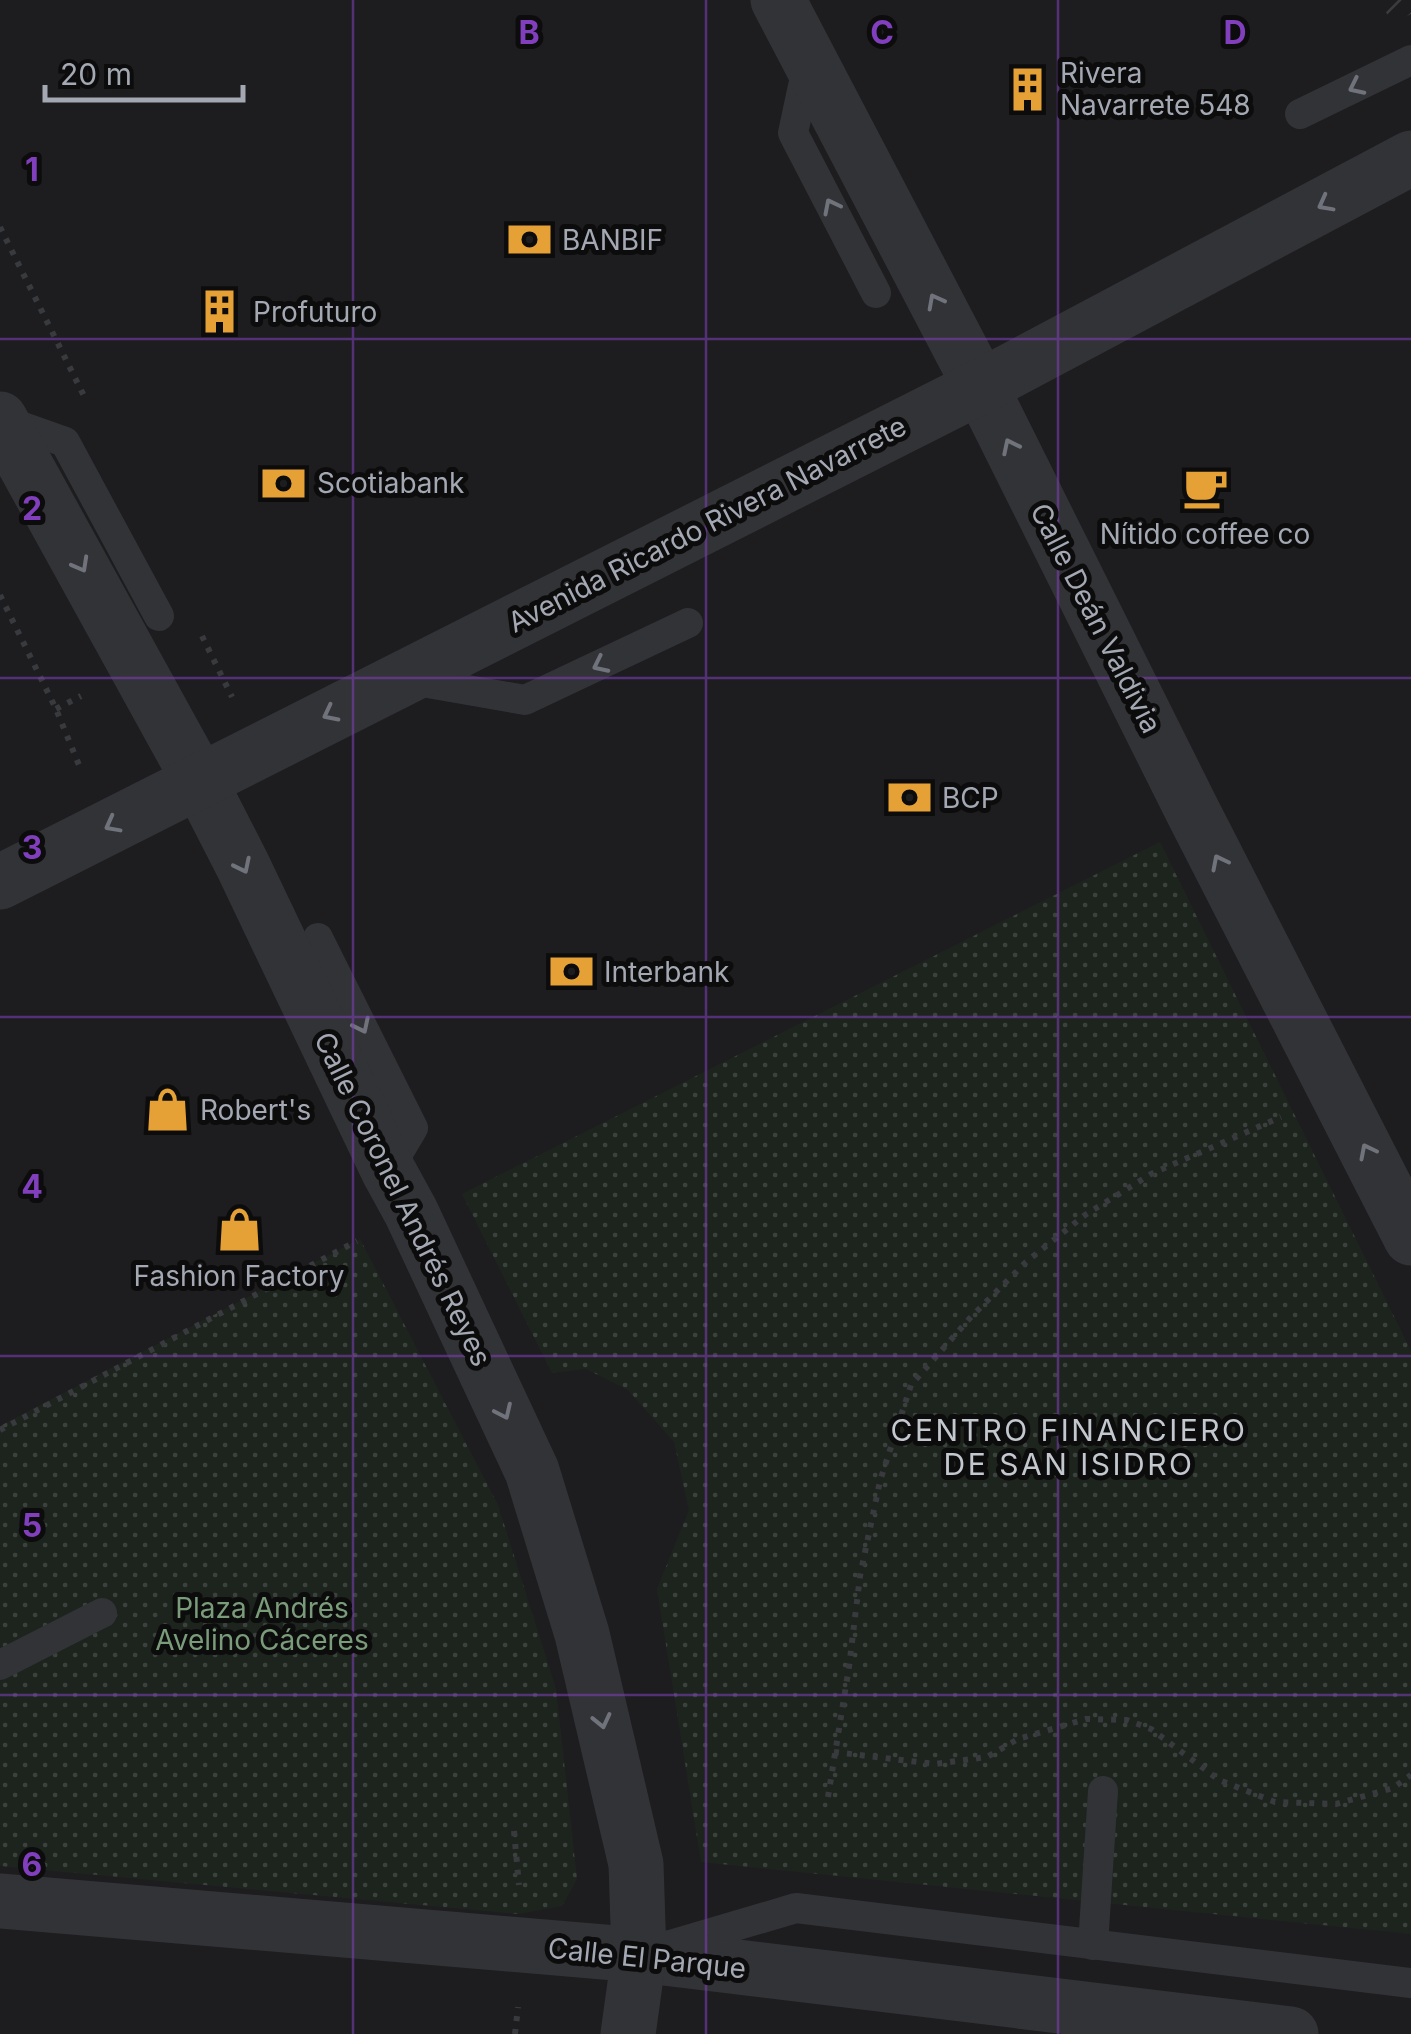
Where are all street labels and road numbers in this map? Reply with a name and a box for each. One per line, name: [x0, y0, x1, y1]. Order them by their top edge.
street label: Avenida Ricardo Rivera Navarrete: [502, 408, 912, 640]
street label: Calle Deán Valdivia: [1023, 497, 1169, 739]
street label: Calle Coronel Andrés Reyes: [307, 1026, 499, 1372]
street label: Calle El Parque: [546, 1931, 748, 1985]

